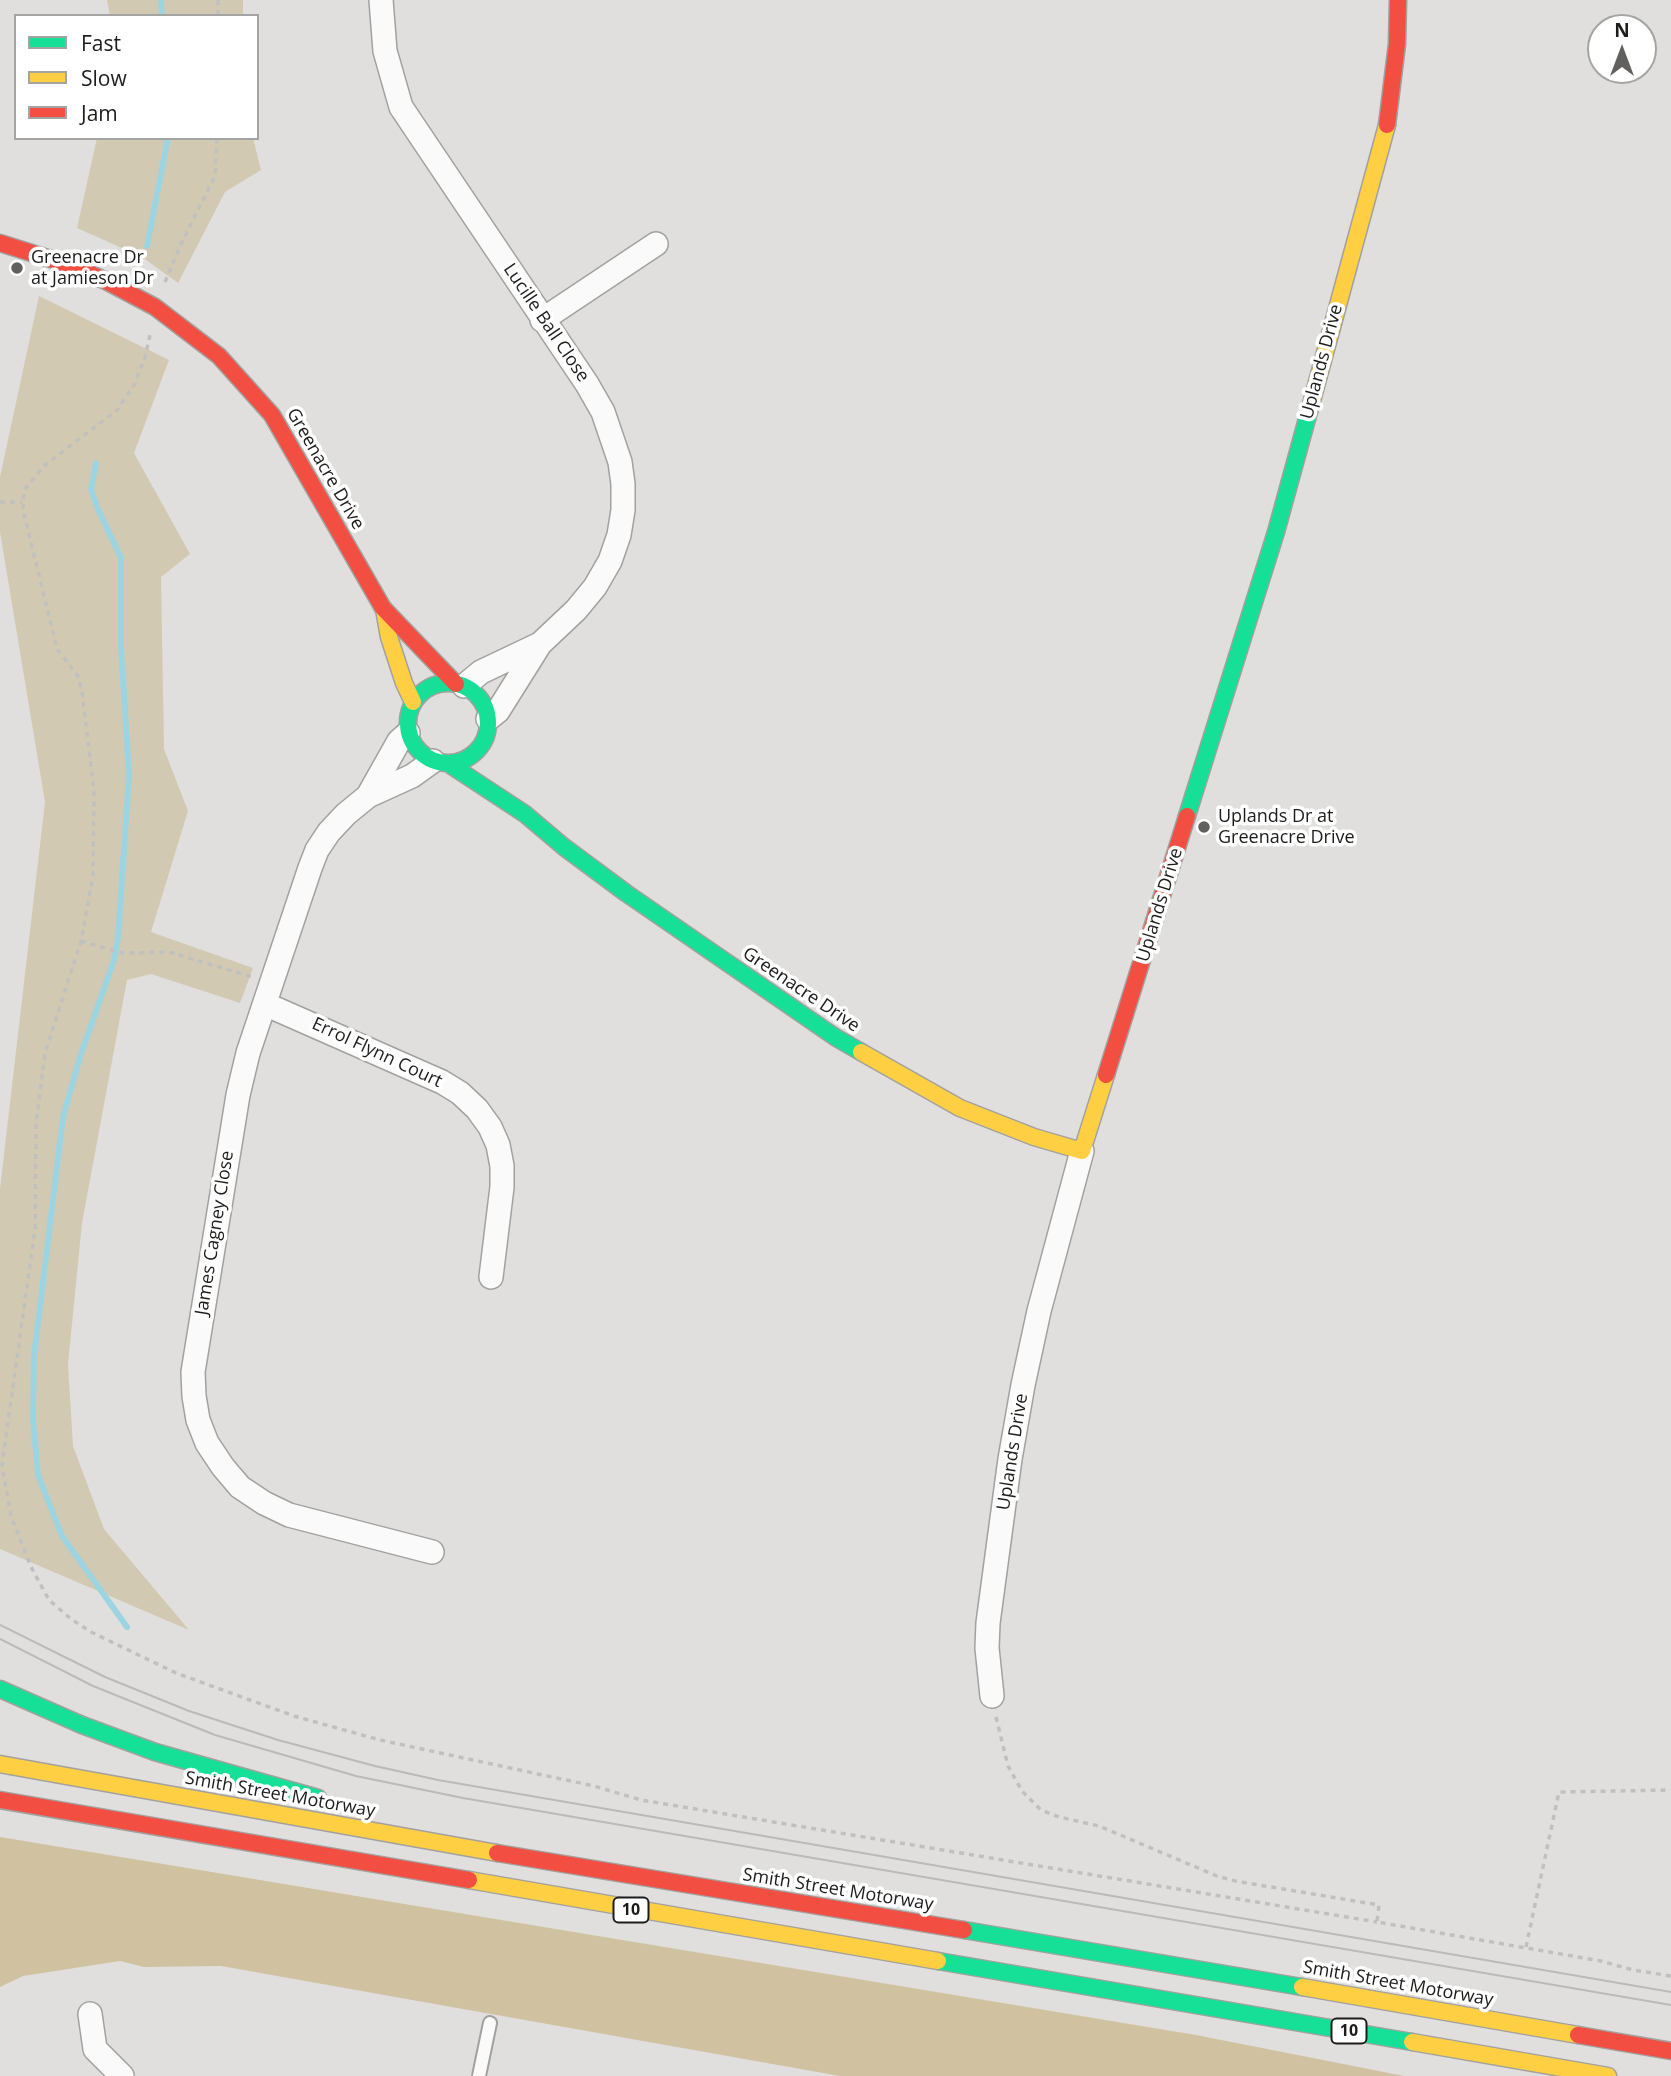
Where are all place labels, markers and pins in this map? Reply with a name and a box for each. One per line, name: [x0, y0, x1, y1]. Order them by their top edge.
place label: Greenacre Dr at Jamieson Dr: [31, 247, 154, 290]
marker: Greenacre Dr at Jamieson Dr: [9, 260, 25, 276]
place label: Uplands Dr at Greenacre Drive: [1218, 806, 1355, 848]
marker: Uplands Dr at Greenacre Drive: [1196, 819, 1212, 835]

